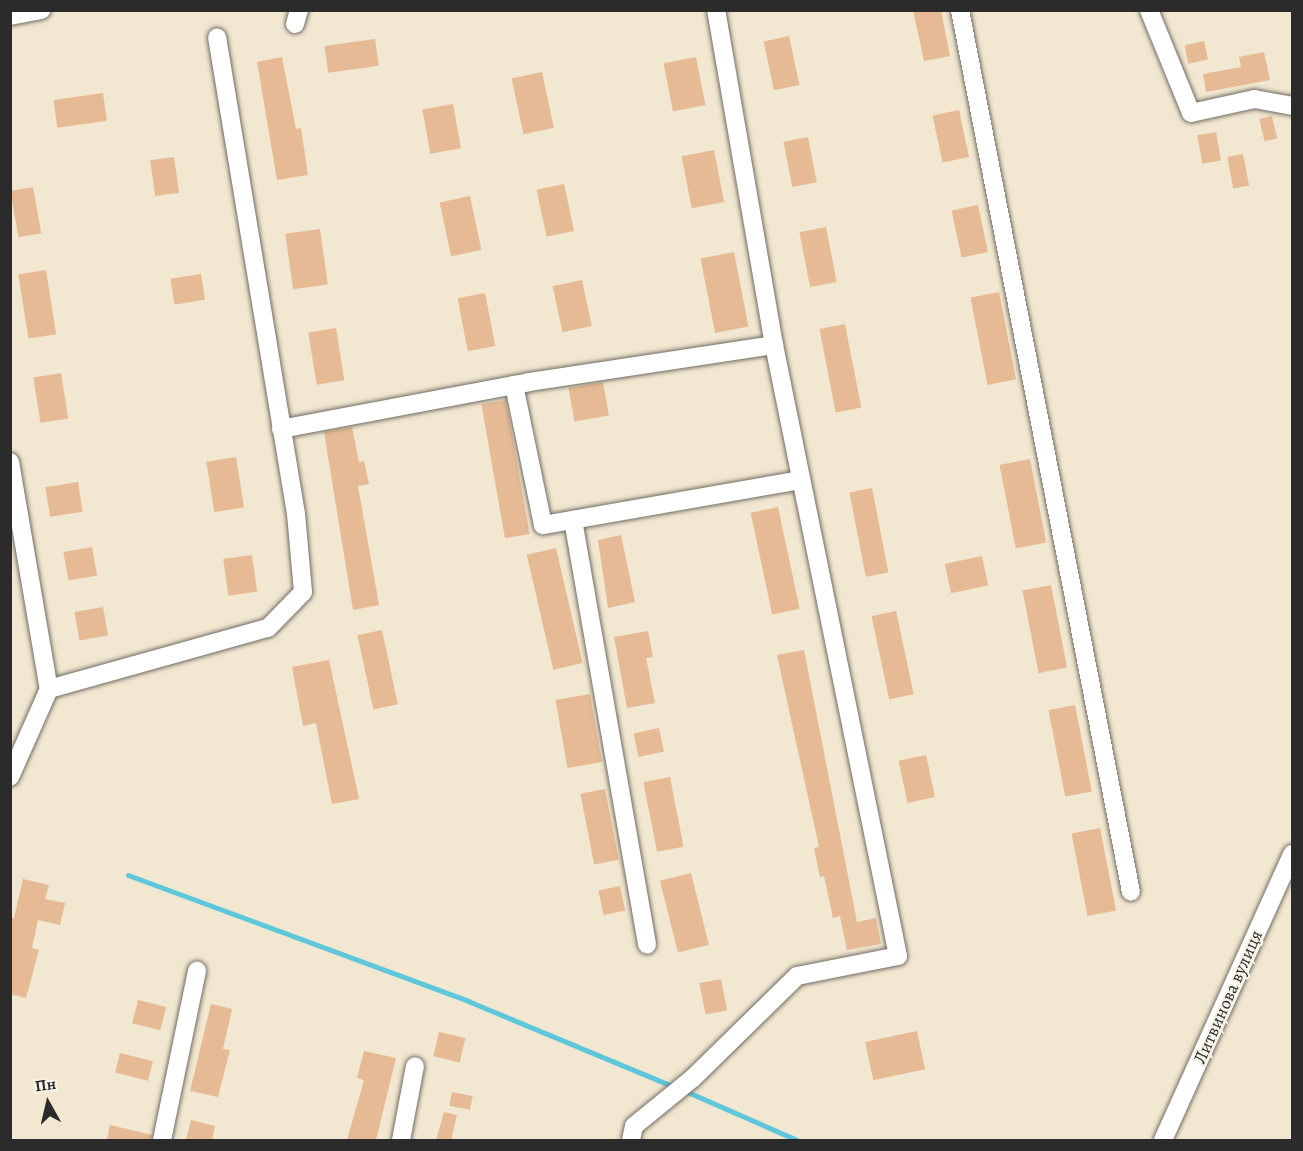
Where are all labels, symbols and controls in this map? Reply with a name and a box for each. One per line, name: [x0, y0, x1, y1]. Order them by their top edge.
street label: Литвинова вулиця: [1189, 927, 1267, 1067]
north arrow: [18, 1073, 78, 1133]
text: Пн: [34, 1073, 57, 1098]

